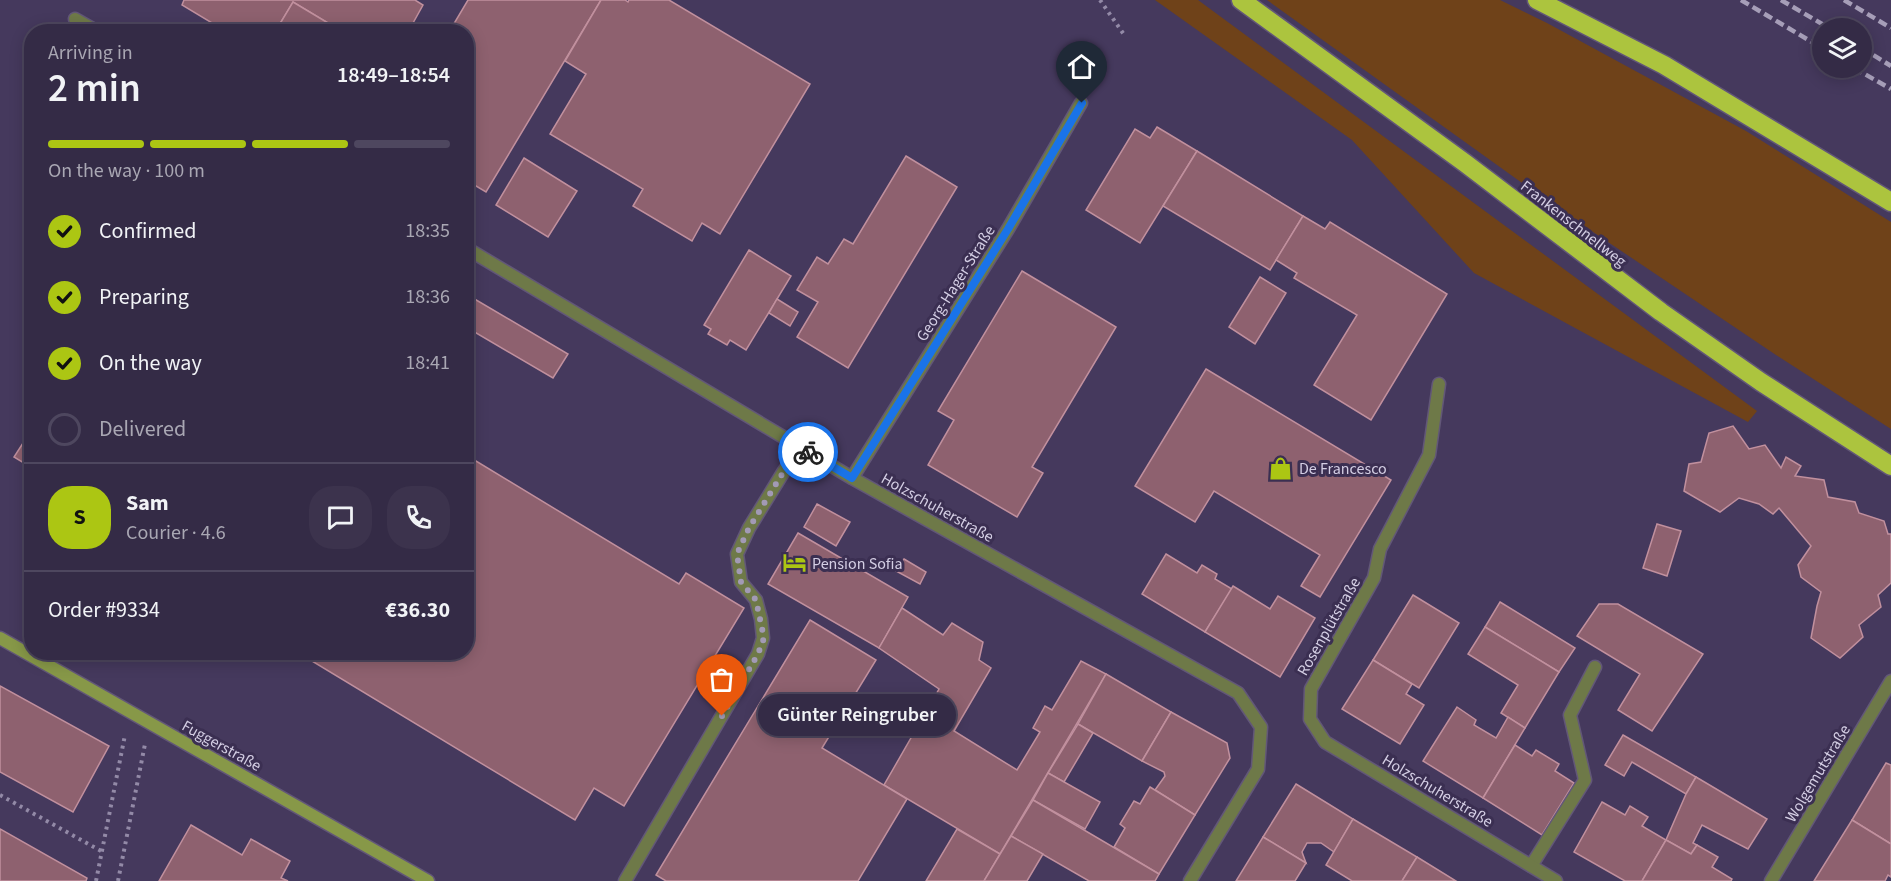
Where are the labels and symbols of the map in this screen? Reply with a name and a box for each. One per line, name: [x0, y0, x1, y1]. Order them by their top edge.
pin: [1056, 41, 1107, 103]
street label: Frankenschnellweg: [1516, 175, 1631, 272]
street label: Georg-Hager-Straße: [911, 221, 1000, 346]
courier: [778, 422, 838, 482]
shop icon: De Francesco: [1268, 455, 1294, 481]
place label: De Francesco: [1299, 458, 1387, 480]
street label: Holzschuherstraße: [877, 468, 998, 548]
hotel icon: Pension Sofia: [781, 550, 807, 576]
place label: Pension Sofia: [812, 553, 902, 575]
street label: Rosenplütstraße: [1292, 573, 1366, 680]
pin: [696, 654, 747, 716]
callout: Günter Reingruber: [758, 695, 956, 737]
street label: Fuggerstraße: [178, 715, 265, 777]
street label: Wolgemutstraße: [1780, 720, 1856, 827]
street label: Holzschuherstraße: [1378, 749, 1497, 833]

